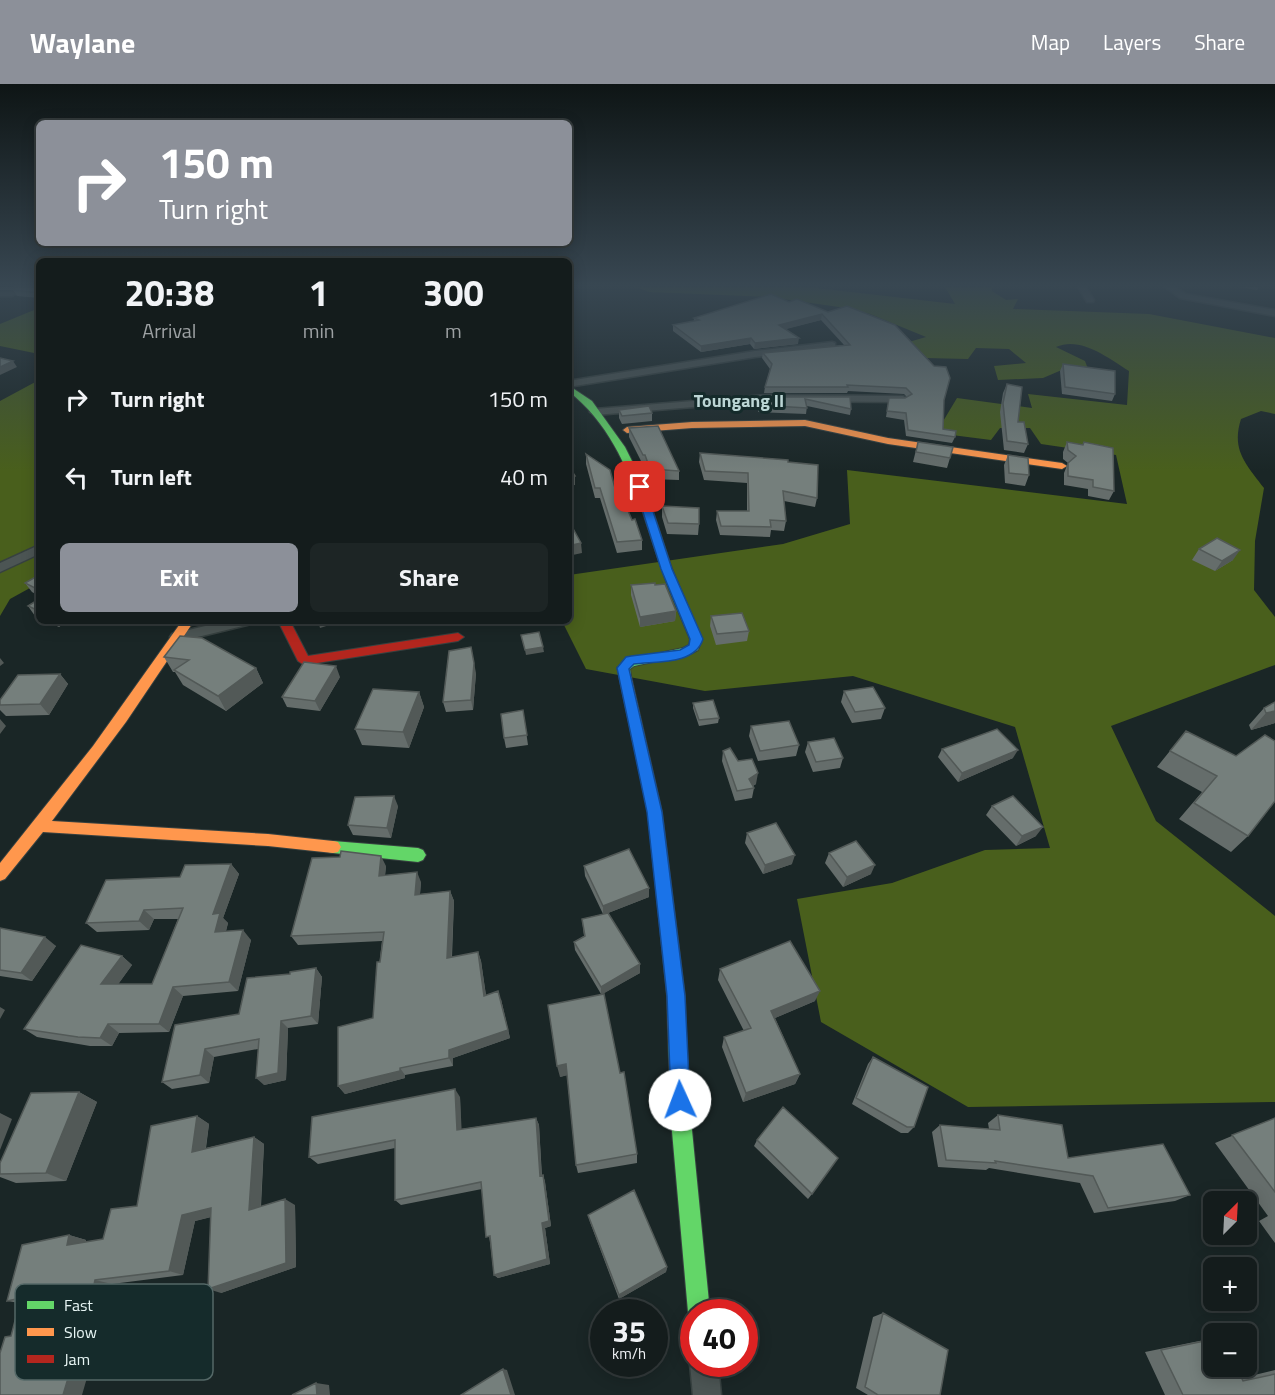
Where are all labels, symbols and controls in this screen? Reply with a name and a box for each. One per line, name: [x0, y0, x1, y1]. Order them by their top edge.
text: Waylane: [30, 21, 135, 64]
text: Map: [1031, 26, 1070, 58]
text: Layers: [1103, 26, 1161, 58]
text: Share: [1194, 26, 1245, 58]
text: 150 m: [159, 130, 274, 194]
icon: right: [60, 144, 138, 222]
text: Turn right: [159, 188, 268, 229]
text: 20:38: [124, 265, 214, 320]
text: 1: [309, 265, 329, 320]
text: 300: [423, 265, 484, 320]
text: Arrival: [142, 315, 197, 346]
text: min: [303, 315, 335, 346]
text: m: [445, 315, 462, 346]
text: Turn right: [111, 382, 205, 416]
text: 150 m: [488, 382, 548, 416]
icon: right: [60, 383, 93, 416]
district label: Toungang II: [694, 387, 784, 414]
text: Turn left: [111, 460, 192, 494]
text: 40 m: [500, 460, 548, 494]
icon: left: [60, 461, 93, 494]
pin: [614, 461, 665, 512]
icon: arrive: [623, 470, 656, 503]
button: Exit: [60, 543, 298, 612]
button: Share: [310, 543, 548, 612]
position arrow: [648, 1068, 712, 1132]
north arrow: [1203, 1191, 1257, 1245]
map controls: [1203, 1191, 1257, 1377]
button: +: [1203, 1257, 1257, 1311]
legend: [15, 1284, 213, 1380]
text: Fast: [64, 1293, 93, 1317]
speed limit sign: 40: [680, 1299, 758, 1377]
text: 35: [612, 1308, 646, 1354]
text: Slow: [64, 1320, 97, 1344]
button: −: [1203, 1323, 1257, 1377]
text: km/h: [612, 1342, 646, 1365]
text: Jam: [64, 1347, 90, 1371]

